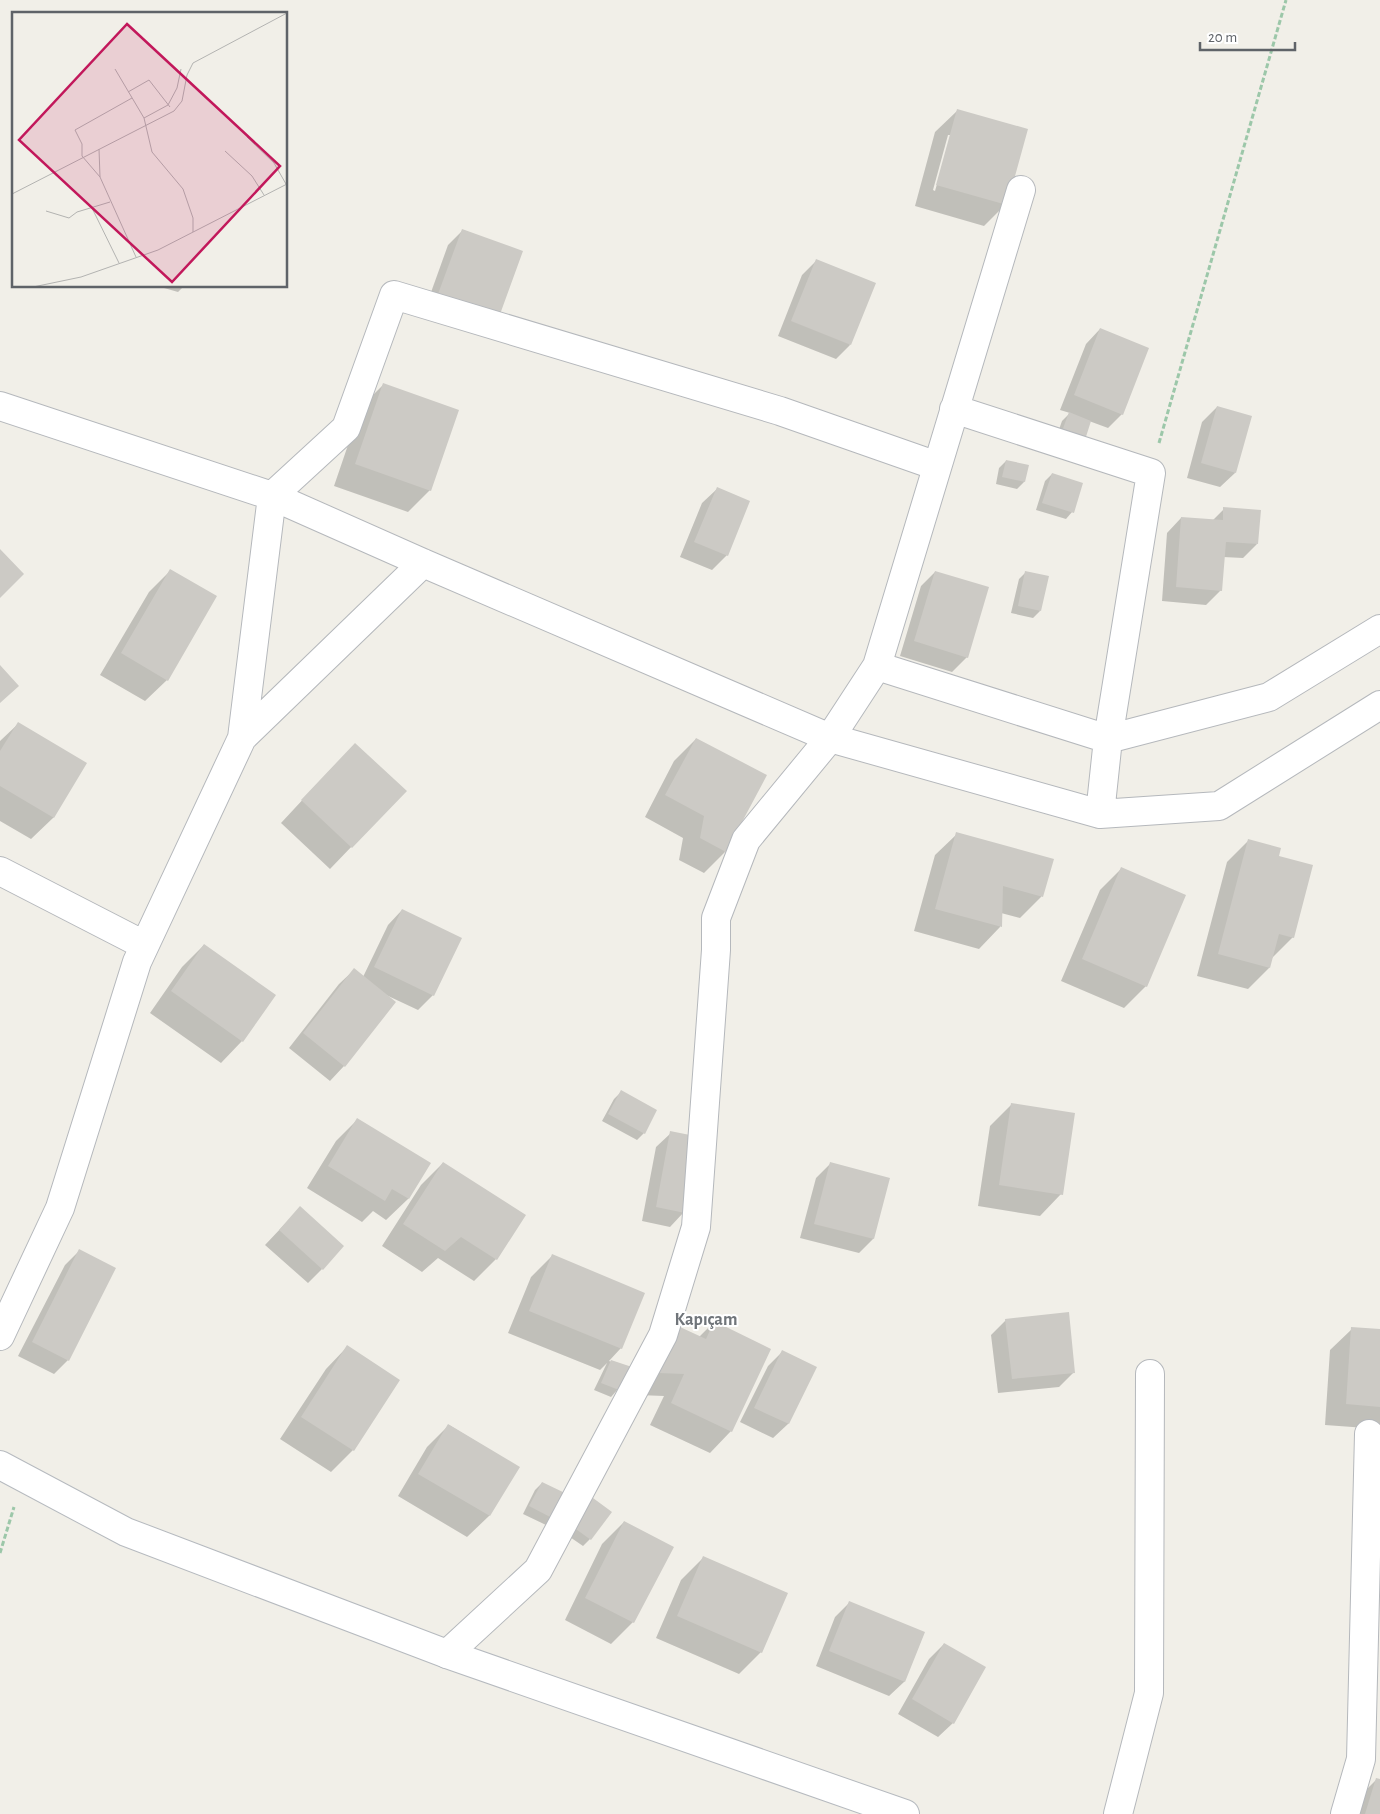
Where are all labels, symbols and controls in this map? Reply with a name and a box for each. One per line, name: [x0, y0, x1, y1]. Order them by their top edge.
inset map: [12, 12, 288, 288]
scale bar: [1200, 20, 1295, 52]
text: 20 m: [1208, 30, 1237, 45]
district label: Kapıçam: [675, 1311, 737, 1329]

